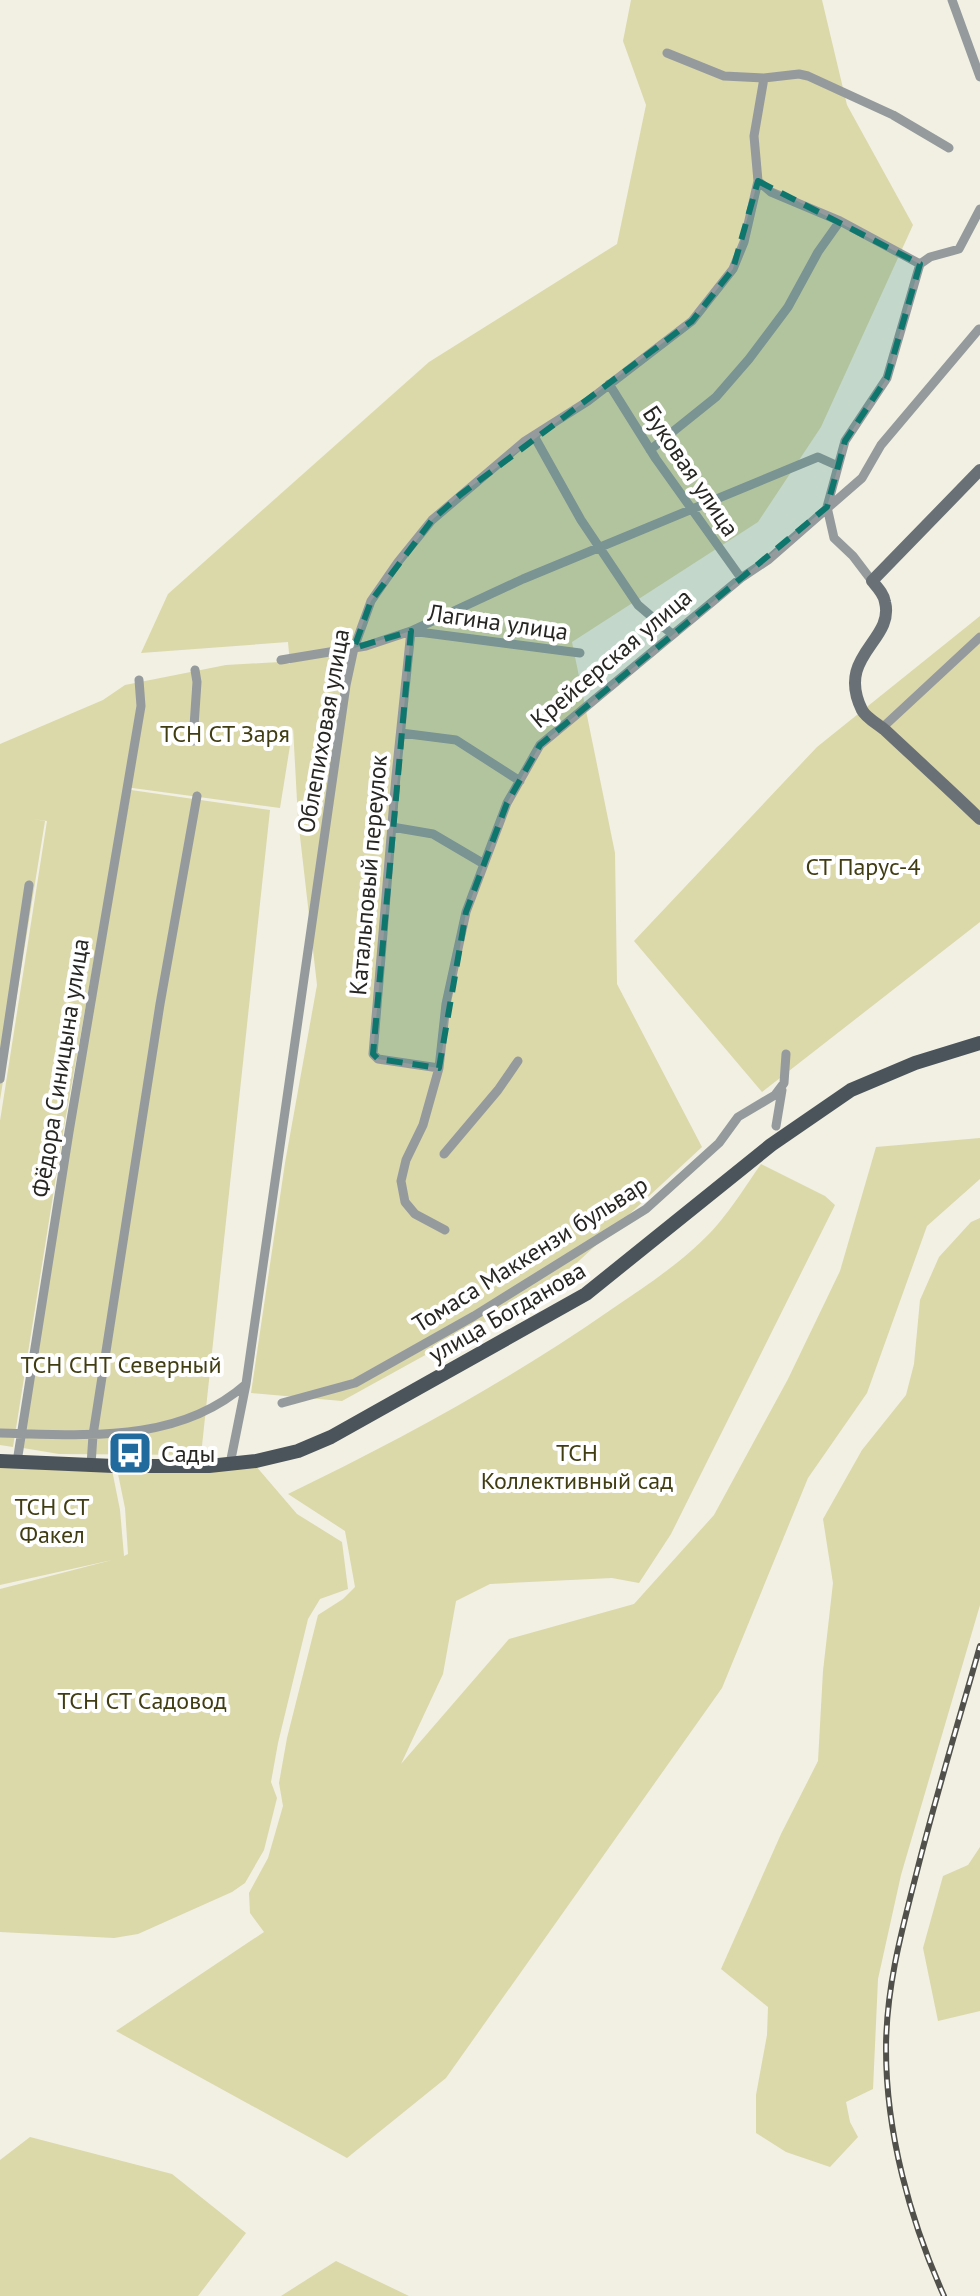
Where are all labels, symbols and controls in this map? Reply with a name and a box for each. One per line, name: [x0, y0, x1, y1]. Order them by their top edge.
street label: Буковая улица: [636, 400, 746, 542]
street label: Крейсерская улица: [524, 581, 698, 735]
street label: Лагина улица: [425, 597, 570, 647]
street label: Облепиховая улица: [290, 626, 356, 836]
park label: ТСН СТ Заря: [160, 718, 290, 749]
street label: Катальповый переулок: [342, 753, 394, 997]
park label: СТ Парус-4: [805, 851, 921, 882]
street label: Фёдора Синицына улица: [24, 936, 96, 1200]
street label: Томаса Маккензи бульвар: [406, 1169, 654, 1339]
street label: улица Богданова: [423, 1254, 591, 1370]
park label: ТСН СНТ Северный: [20, 1349, 222, 1380]
bus stop icon: Сады: [106, 1429, 154, 1477]
park label: ТСН Коллективный сад: [481, 1437, 673, 1496]
place label: Сады: [161, 1438, 215, 1469]
park label: ТСН СТ Факел: [14, 1491, 90, 1550]
park label: ТСН СТ Садовод: [57, 1685, 227, 1716]

